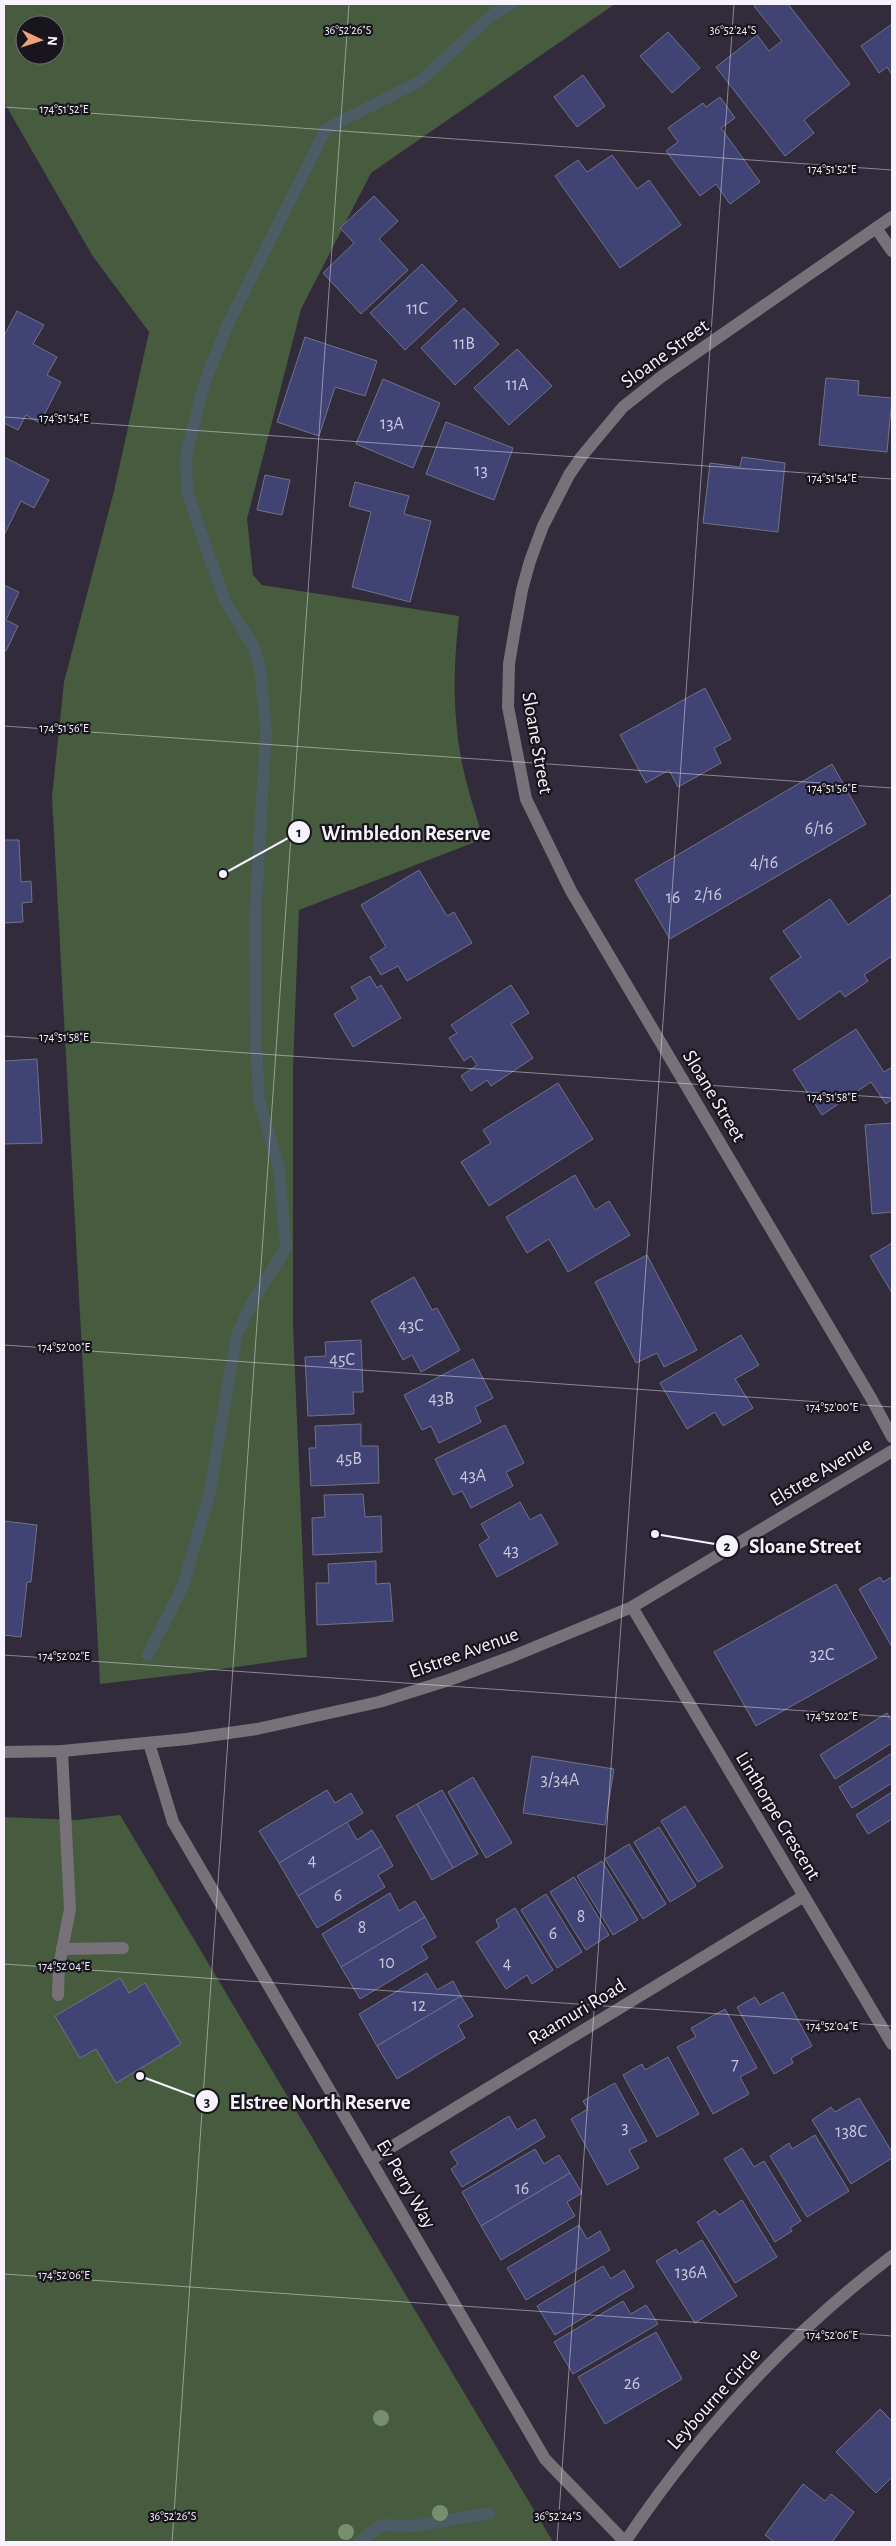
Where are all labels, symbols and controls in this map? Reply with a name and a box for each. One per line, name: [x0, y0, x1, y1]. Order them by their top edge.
north arrow: [15, 15, 65, 65]
text: 36°52'26"S: [325, 24, 372, 36]
text: 36°52'24"S: [710, 24, 757, 36]
text: N: [45, 35, 59, 46]
text: 174°51'52"E: [39, 103, 89, 115]
text: 174°51'52"E: [807, 163, 857, 175]
house number: 11C: [406, 300, 428, 318]
street label: Sloane Street: [617, 315, 713, 392]
house number: 11B: [453, 335, 475, 353]
house number: 11A: [506, 376, 529, 394]
text: 174°51'54"E: [39, 412, 89, 424]
house number: 13A: [380, 415, 405, 433]
house number: 13: [474, 462, 488, 480]
text: 174°51'54"E: [807, 472, 857, 484]
street label: Sloane Street: [518, 691, 556, 796]
text: 174°51'56"E: [39, 722, 89, 734]
text: 174°51'56"E: [807, 782, 857, 794]
callout: Wimbledon Reserve: [286, 814, 501, 850]
house number: 6/16: [805, 820, 833, 838]
text: Wimbledon Reserve: [321, 823, 491, 844]
text: 1: [296, 825, 302, 840]
house number: 4/16: [750, 854, 778, 872]
house number: 2/16: [694, 886, 722, 904]
house number: 16: [666, 889, 680, 907]
text: 174°51'58"E: [39, 1031, 89, 1043]
street label: Sloane Street: [679, 1047, 749, 1146]
text: 174°51'58"E: [807, 1091, 857, 1103]
house number: 43C: [398, 1317, 424, 1335]
text: 174°52'00"E: [38, 1341, 91, 1353]
house number: 45C: [329, 1351, 355, 1369]
house number: 43B: [428, 1390, 454, 1408]
text: 174°52'00"E: [806, 1401, 859, 1413]
street label: Elstree Avenue: [767, 1434, 875, 1510]
house number: 45B: [336, 1450, 362, 1468]
house number: 43A: [460, 1467, 487, 1485]
callout: Sloane Street: [714, 1528, 871, 1564]
text: Sloane Street: [749, 1536, 861, 1557]
text: 2: [723, 1539, 731, 1554]
house number: 43: [503, 1542, 519, 1560]
street label: Elstree Avenue: [407, 1624, 521, 1682]
house number: 32C: [810, 1646, 834, 1664]
text: 174°52'02"E: [38, 1650, 90, 1662]
text: 174°52'02"E: [806, 1710, 858, 1722]
street label: Linthorpe Crescent: [732, 1748, 824, 1884]
house number: 3/34A: [540, 1771, 580, 1789]
house number: 4: [308, 1852, 317, 1870]
house number: 6: [334, 1887, 342, 1905]
house number: 8: [577, 1908, 585, 1926]
house number: 8: [358, 1919, 366, 1937]
house number: 6: [549, 1925, 557, 1943]
house number: 10: [379, 1954, 395, 1972]
house number: 4: [503, 1955, 512, 1973]
text: 174°52'04"E: [38, 1960, 90, 1972]
street label: Raamuri Road: [525, 1975, 629, 2049]
house number: 12: [412, 1997, 426, 2015]
text: 174°52'04"E: [806, 2020, 858, 2032]
house number: 7: [731, 2056, 739, 2074]
callout: Elstree North Reserve: [194, 2083, 420, 2119]
text: Elstree North Reserve: [229, 2092, 411, 2113]
text: 3: [204, 2095, 210, 2110]
house number: 3: [621, 2119, 629, 2137]
house number: 138C: [835, 2123, 867, 2141]
street label: Ev Perry Way: [373, 2136, 440, 2232]
house number: 16: [515, 2180, 529, 2198]
house number: 136A: [675, 2264, 708, 2282]
text: 174°52'06"E: [38, 2269, 90, 2281]
text: 174°52'06"E: [806, 2329, 858, 2341]
street label: Leybourne Circle: [663, 2344, 765, 2454]
house number: 26: [624, 2375, 640, 2393]
text: 36°52'26"S: [150, 2510, 197, 2522]
text: 36°52'24"S: [535, 2510, 582, 2522]

